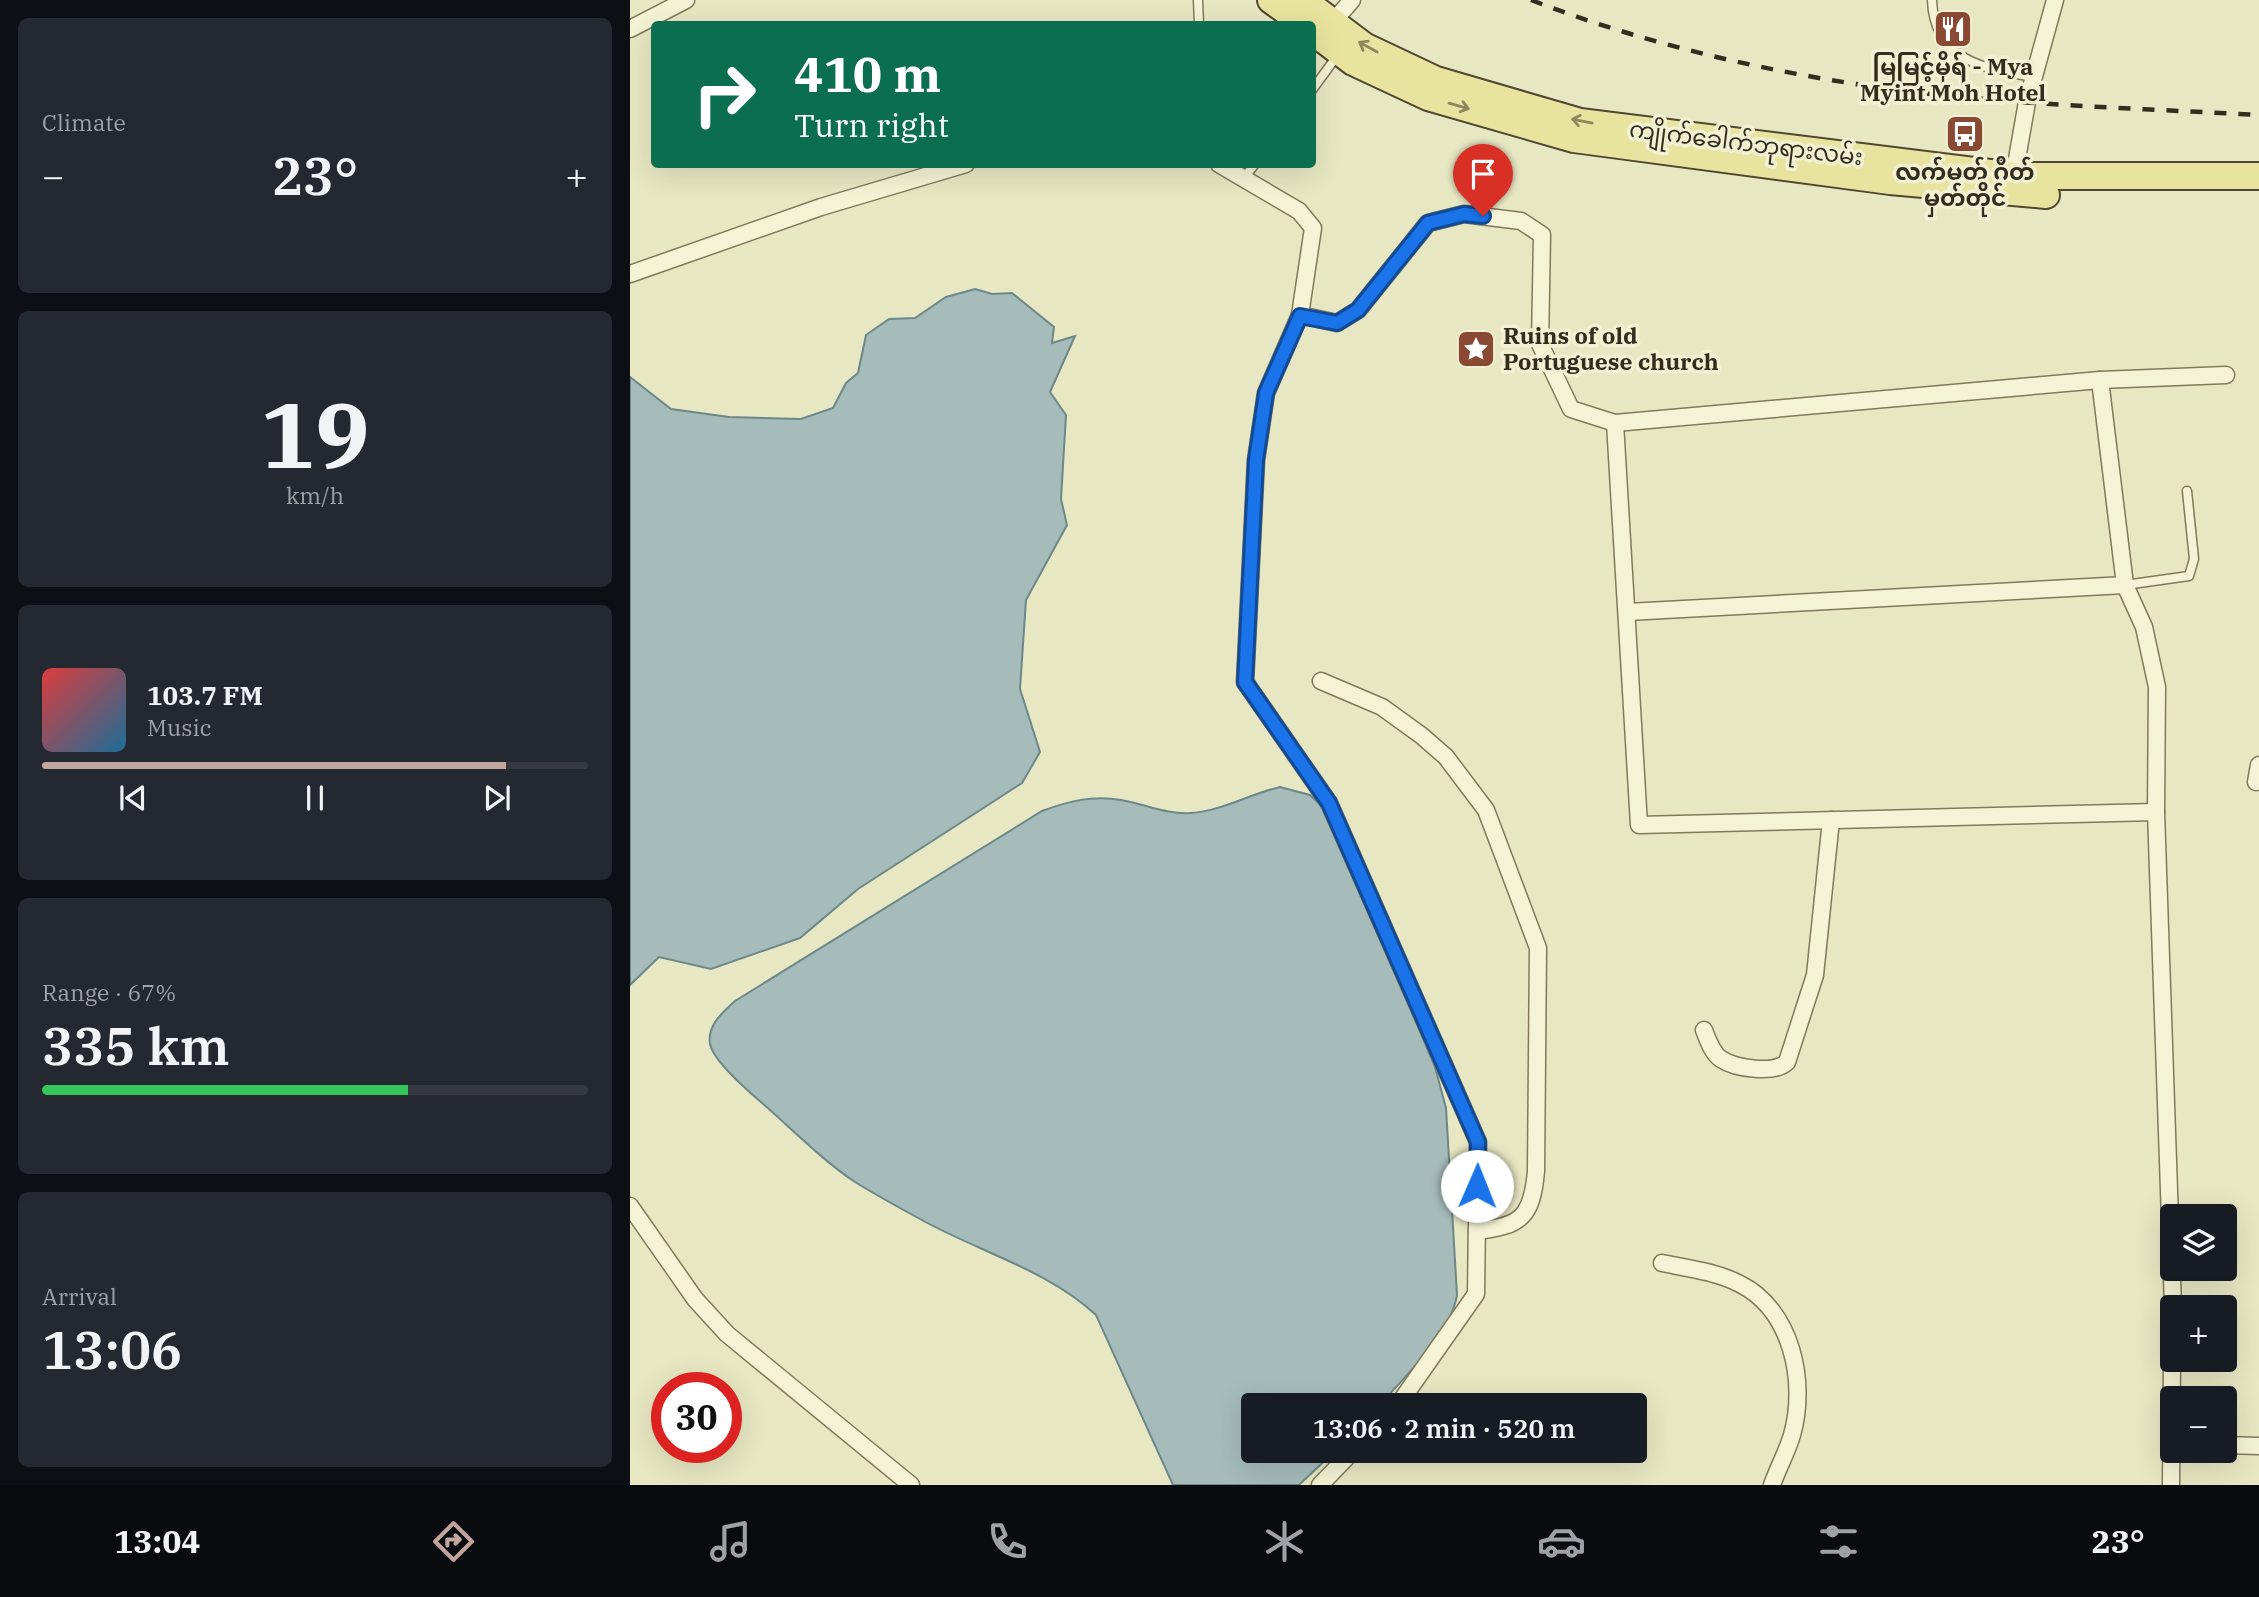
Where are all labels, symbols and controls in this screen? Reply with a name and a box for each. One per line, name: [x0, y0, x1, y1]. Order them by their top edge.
restaurant icon: မြမြင့်မိုရ် - Mya Myint Moh Hotel: [1932, 8, 1974, 50]
one-way arrow: [1358, 40, 1378, 54]
text: 410 m: [794, 42, 941, 105]
icon: right: [679, 49, 770, 140]
place label: မြမြင့်မိုရ် - Mya Myint Moh Hotel: [1860, 51, 2046, 107]
one-way arrow: [1448, 101, 1470, 114]
text: Turn right: [794, 104, 949, 146]
text: Climate: [42, 107, 126, 137]
street label: ကျိုက်ခေါက်ဘုရားလမ်း: [1627, 113, 1865, 176]
bus stop icon: လက်မှတ် ဂိတ် မှတ်တိုင်: [1944, 113, 1986, 155]
one-way arrow: [1571, 114, 1594, 127]
text: 23°: [272, 142, 358, 209]
pin: [1453, 144, 1513, 216]
text: −: [42, 151, 65, 200]
text: +: [565, 151, 588, 200]
icon: arrive: [1464, 155, 1502, 193]
place label: လက်မှတ် ဂိတ် မှတ်တိုင်: [1895, 156, 2035, 217]
place label: Ruins of old Portuguese church: [1503, 320, 1719, 376]
place icon: Ruins of old Portuguese church: [1455, 328, 1497, 370]
text: 19: [260, 375, 370, 493]
text: km/h: [286, 480, 344, 510]
text: 103.7 FM: [147, 678, 263, 712]
text: Music: [147, 712, 212, 742]
icon: previous: [114, 779, 152, 817]
icon: pause: [296, 779, 334, 817]
icon: next: [478, 779, 516, 817]
text: Range · 67%: [42, 977, 176, 1007]
text: 335 km: [42, 1012, 230, 1079]
position arrow: [1440, 1149, 1514, 1223]
map controls: [2160, 1204, 2237, 1463]
button: layers: [2160, 1204, 2237, 1281]
text: Arrival: [42, 1281, 117, 1311]
button: +: [2160, 1295, 2237, 1372]
text: 13:06: [42, 1316, 182, 1383]
speed limit sign: 30: [651, 1372, 742, 1463]
button: −: [2160, 1386, 2237, 1463]
text: 13:06 · 2 min · 520 m: [1313, 1411, 1575, 1445]
icon: directions: [429, 1517, 478, 1566]
icon: music: [706, 1517, 755, 1566]
icon: phone: [983, 1517, 1032, 1566]
icon: climate: [1260, 1517, 1309, 1566]
icon: car: [1537, 1517, 1586, 1566]
icon: filters: [1814, 1517, 1863, 1566]
text: 13:04: [114, 1520, 201, 1562]
text: 23°: [2091, 1520, 2145, 1562]

